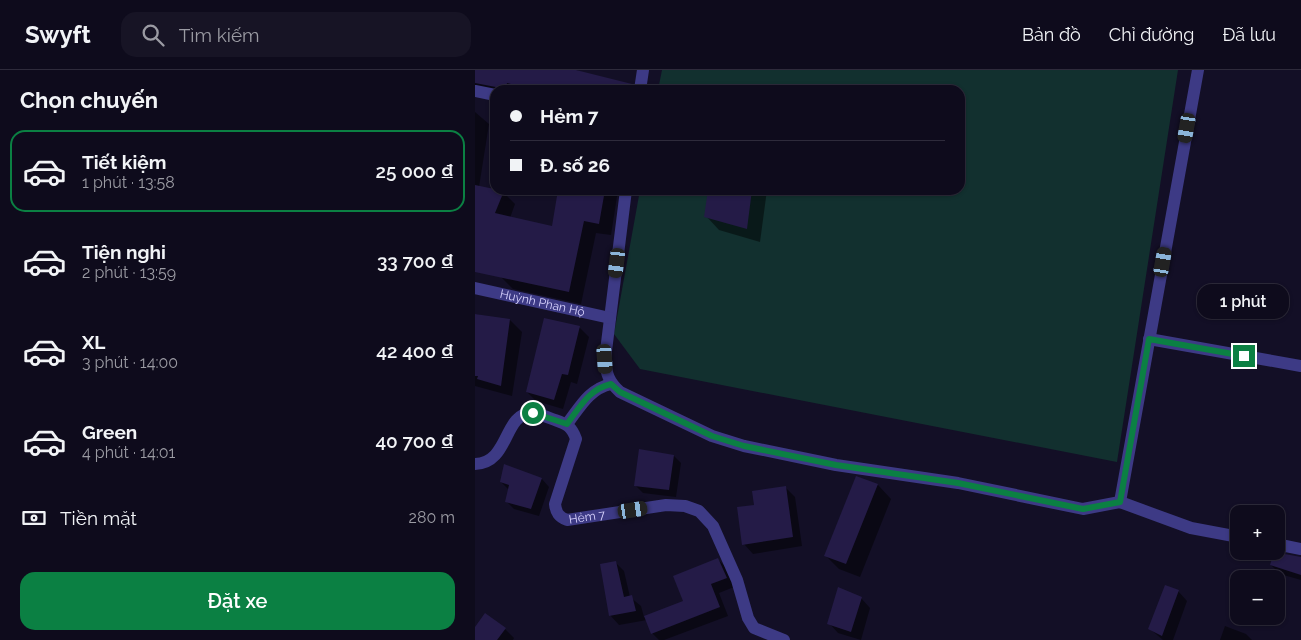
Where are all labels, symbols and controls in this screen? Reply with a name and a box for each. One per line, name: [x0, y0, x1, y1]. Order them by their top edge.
search box: [121, 12, 471, 57]
text: Swyft: [25, 20, 91, 49]
icon: search: [139, 21, 167, 49]
text: Tìm kiếm: [179, 24, 260, 46]
text: Bản đồ: [1022, 24, 1081, 45]
text: Chỉ đường: [1109, 24, 1194, 45]
text: Đã lưu: [1222, 24, 1276, 45]
text: Chọn chuyến: [20, 87, 158, 113]
text: Hẻm 7: [540, 105, 598, 127]
car: [1177, 112, 1196, 144]
icon: car: [22, 149, 67, 194]
text: Tiết kiệm: [82, 151, 166, 173]
text: Đ. số 26: [540, 154, 610, 176]
text: 25 000 ₫: [376, 160, 453, 182]
text: 1 phút · 13:58: [82, 173, 175, 192]
icon: car: [22, 239, 67, 284]
text: Tiện nghi: [82, 241, 166, 263]
car: [1153, 246, 1172, 278]
car: [607, 247, 626, 279]
text: 33 700 ₫: [377, 250, 453, 272]
text: 2 phút · 13:59: [82, 263, 176, 282]
callout: 1 phút: [1198, 284, 1290, 318]
street label: Huỳnh Phan Hộ: [499, 287, 586, 319]
text: 1 phút: [1220, 292, 1266, 311]
icon: car: [22, 329, 67, 374]
text: XL: [82, 331, 105, 353]
text: 42 400 ₫: [376, 340, 453, 362]
car: [596, 344, 613, 374]
route end: [1233, 345, 1255, 367]
text: 3 phút · 14:00: [82, 353, 178, 372]
route start: [522, 402, 544, 424]
icon: car: [22, 419, 67, 464]
text: Green: [82, 421, 137, 443]
text: 40 700 ₫: [375, 430, 453, 452]
text: 4 phút · 14:01: [82, 443, 175, 462]
car: [617, 500, 648, 520]
icon: cash: [20, 504, 48, 532]
map controls: [1230, 505, 1285, 625]
button: +: [1230, 505, 1285, 560]
text: Tiền mặt: [60, 507, 137, 529]
street label: Hẻm 7: [568, 507, 607, 527]
text: 280 m: [409, 508, 455, 527]
button: −: [1230, 570, 1285, 625]
button: Đặt xe: [20, 572, 455, 630]

